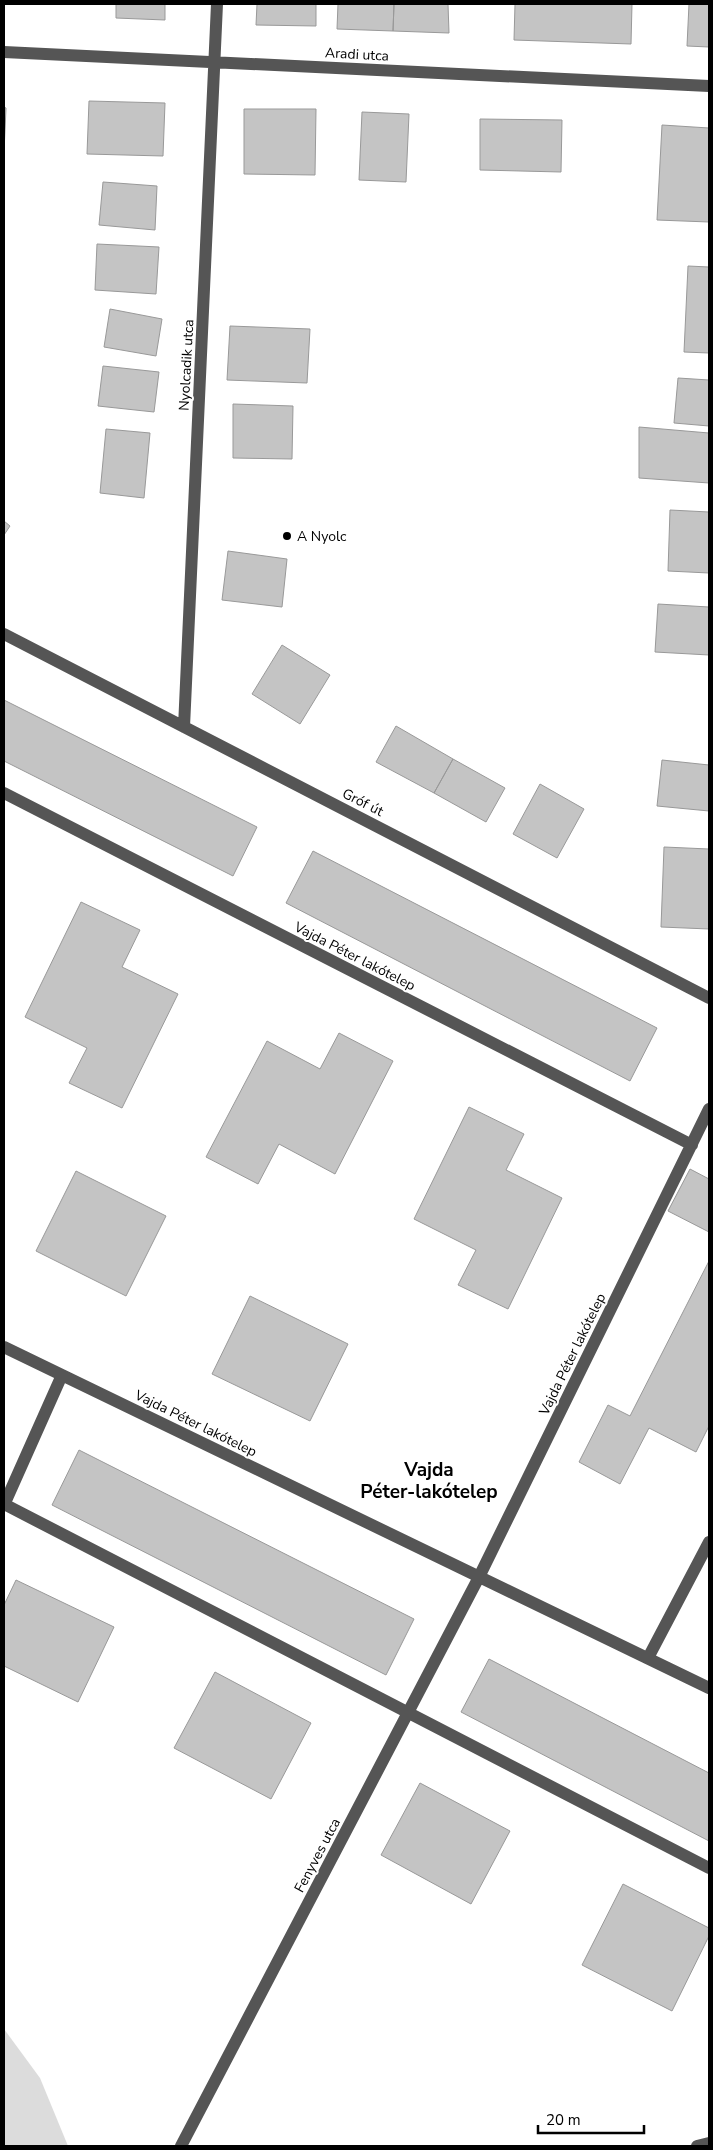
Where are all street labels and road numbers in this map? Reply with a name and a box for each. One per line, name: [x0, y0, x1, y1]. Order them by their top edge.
street label: Aradi utca: [324, 43, 389, 66]
street label: Nyolcadik utca: [175, 319, 198, 411]
street label: Gróf út: [339, 784, 387, 821]
street label: Vajda Péter lakótelep: [290, 917, 419, 995]
street label: Vajda Péter lakótelep: [534, 1290, 610, 1419]
street label: Vajda Péter lakótelep: [131, 1385, 260, 1461]
street label: Fenyves utca: [290, 1815, 345, 1896]

